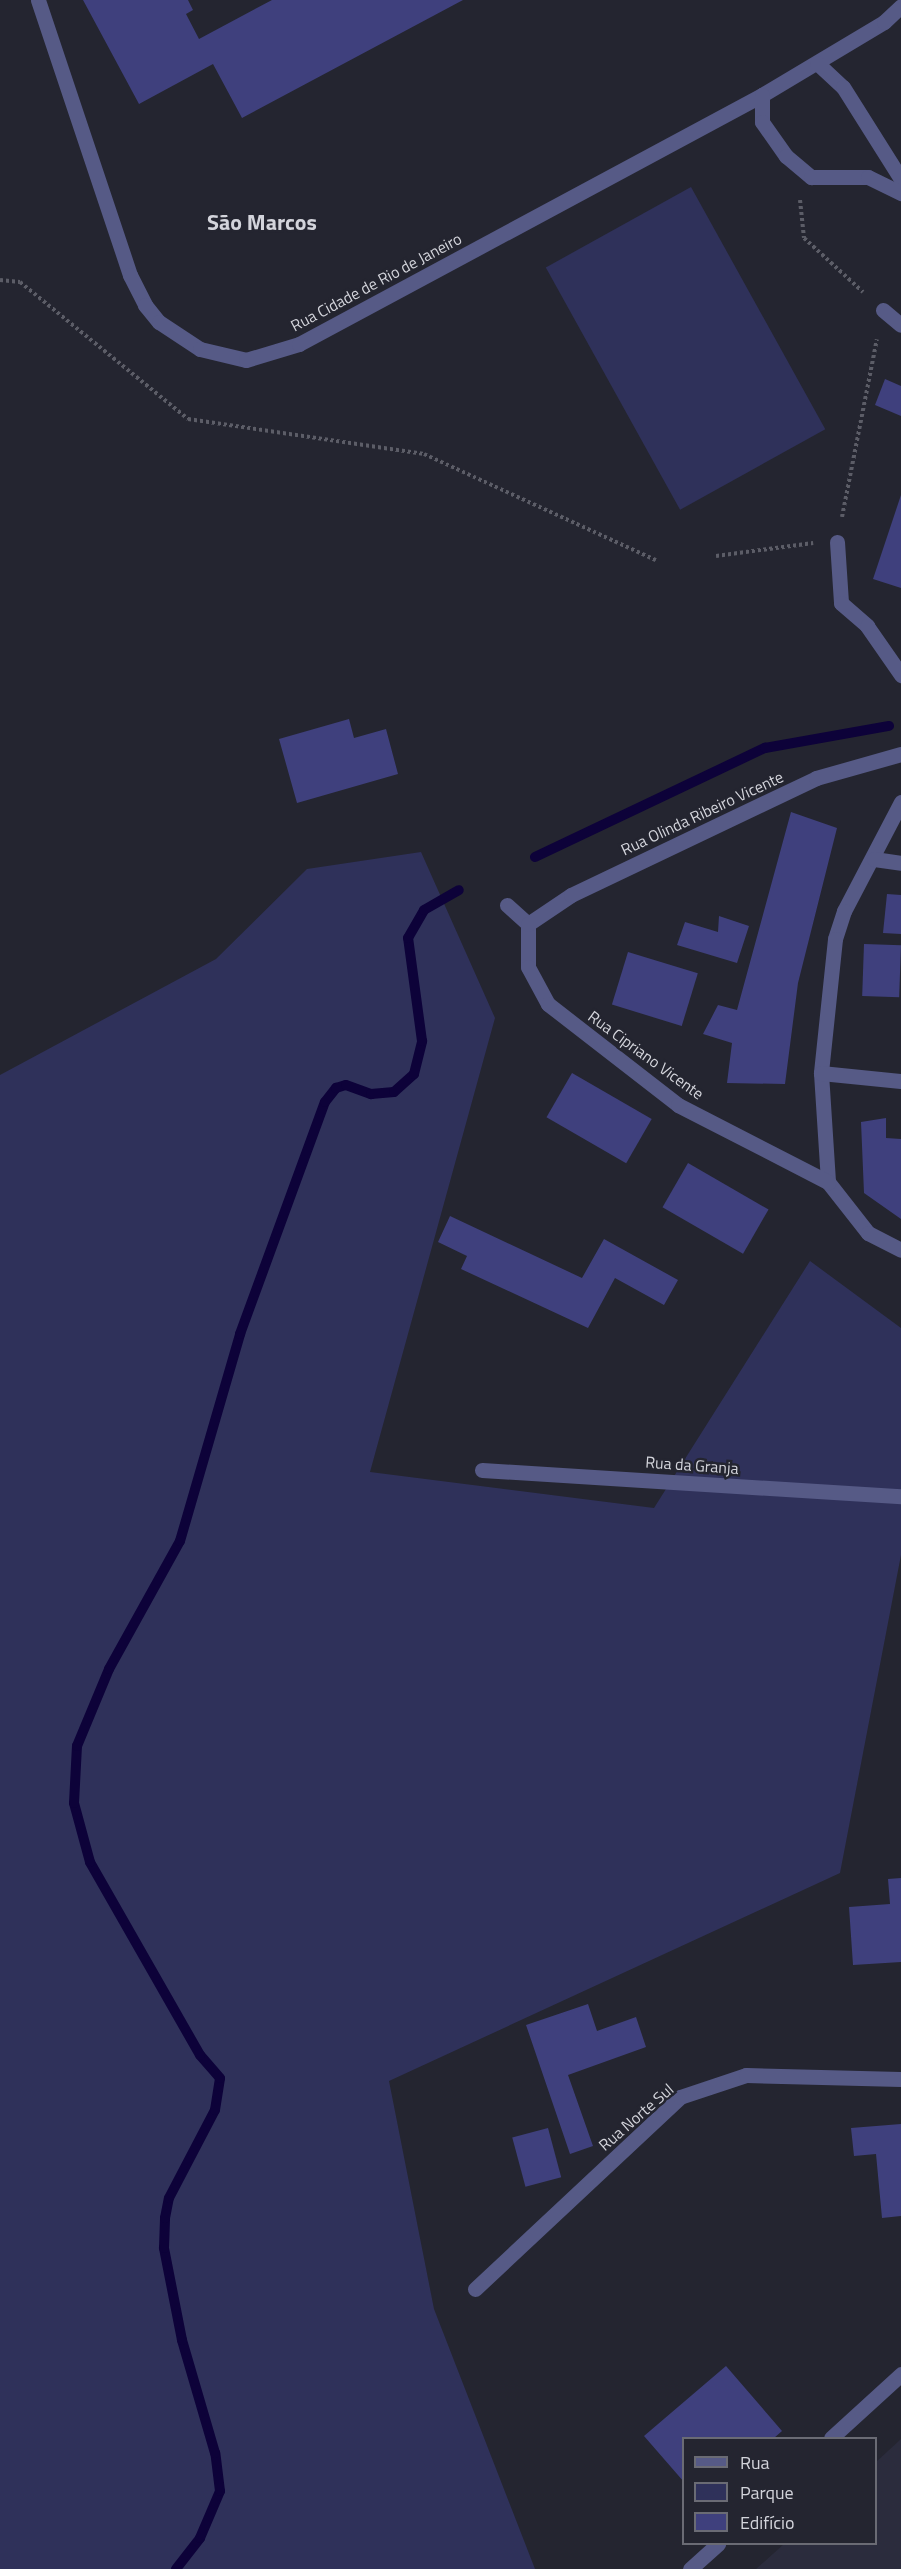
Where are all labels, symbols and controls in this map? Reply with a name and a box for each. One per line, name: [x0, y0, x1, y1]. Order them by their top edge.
district label: São Marcos: [207, 210, 317, 236]
street label: Rua Cidade de Rio de Janeiro: [287, 229, 465, 335]
street label: Rua Olinda Ribeiro Vicente: [618, 767, 786, 859]
street label: Rua Cipriano Vicente: [584, 1007, 708, 1103]
street label: Rua da Granja: [645, 1452, 739, 1478]
street label: Rua Norte Sul: [595, 2079, 677, 2155]
legend: [682, 2437, 877, 2545]
text: Rua: [740, 2449, 770, 2476]
text: Parque: [740, 2479, 794, 2506]
text: Edifício: [740, 2509, 794, 2536]

